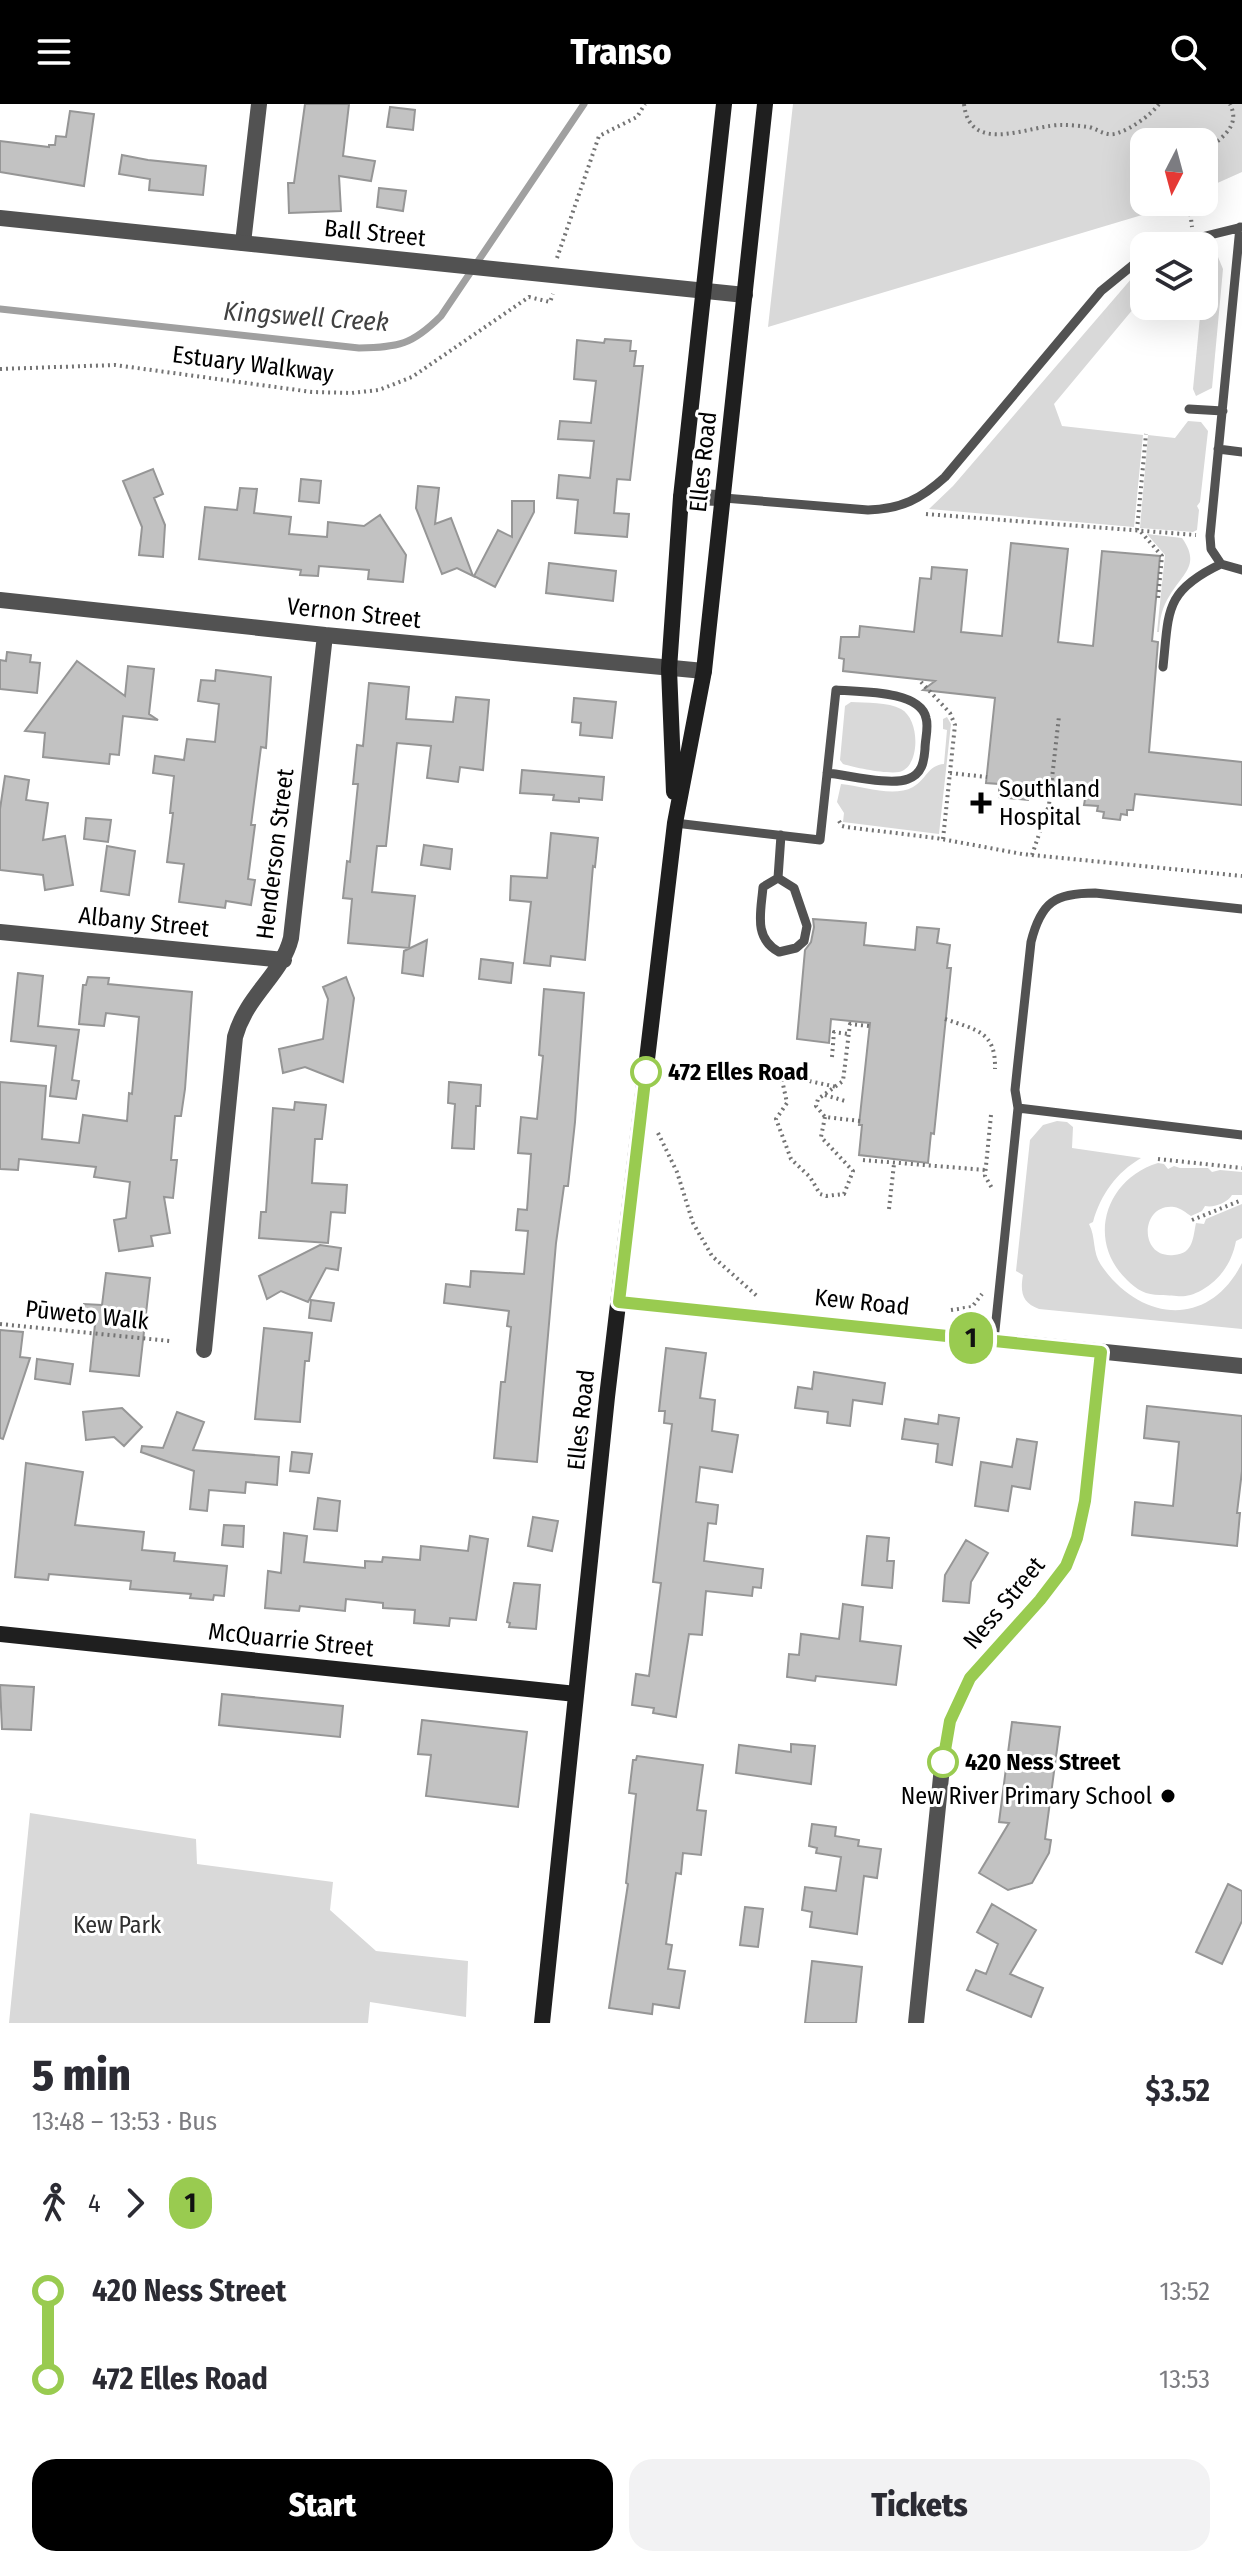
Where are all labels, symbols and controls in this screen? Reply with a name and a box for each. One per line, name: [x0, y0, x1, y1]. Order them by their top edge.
icon: menu: [32, 30, 76, 74]
text: Transo: [570, 30, 672, 74]
icon: search: [1166, 30, 1210, 74]
north arrow: [1130, 128, 1218, 216]
map controls: [1130, 128, 1218, 320]
street label: Ball Street: [323, 214, 427, 252]
button: layers: [1130, 232, 1218, 320]
water label: Kingswell Creek: [222, 296, 390, 338]
street label: Estuary Walkway: [171, 340, 335, 388]
street label: Elles Road: [684, 410, 722, 514]
street label: Vernon Street: [286, 592, 422, 634]
street label: Henderson Street: [251, 767, 299, 941]
place label: Southland Hospital: [999, 775, 1100, 831]
marker: Southland Hospital: [970, 792, 992, 814]
street label: Albany Street: [77, 901, 211, 943]
marker: 472 Elles Road: [631, 1057, 661, 1087]
place label: 472 Elles Road: [668, 1058, 809, 1086]
street label: Kew Road: [813, 1283, 911, 1321]
street label: Pūweto Walk: [24, 1295, 151, 1335]
line badge: 1: [945, 1312, 997, 1364]
text: 1: [965, 1321, 977, 1354]
street label: Elles Road: [562, 1368, 600, 1472]
street label: Ness Street: [957, 1551, 1051, 1655]
street label: McQuarrie Street: [207, 1617, 375, 1663]
marker: 420 Ness Street: [928, 1747, 958, 1777]
place label: 420 Ness Street: [965, 1748, 1121, 1776]
place label: New River Primary School: [901, 1782, 1152, 1810]
marker: New River Primary School: [1159, 1787, 1177, 1805]
park label: Kew Park: [73, 1911, 162, 1939]
text: 5 min: [32, 2049, 131, 2102]
text: $3.52: [1145, 2073, 1210, 2109]
text: 13:48 – 13:53 · Bus: [32, 2106, 217, 2137]
icon: walk: [32, 2181, 76, 2225]
icon: forward: [113, 2181, 157, 2225]
text: 1: [185, 2186, 196, 2219]
text: 4: [88, 2188, 101, 2219]
text: 420 Ness Street: [92, 2273, 286, 2309]
text: 13:52: [1159, 2276, 1210, 2307]
text: 472 Elles Road: [92, 2361, 268, 2397]
text: 13:53: [1159, 2364, 1210, 2395]
button: Start: [32, 2459, 613, 2551]
button: Tickets: [629, 2459, 1210, 2551]

